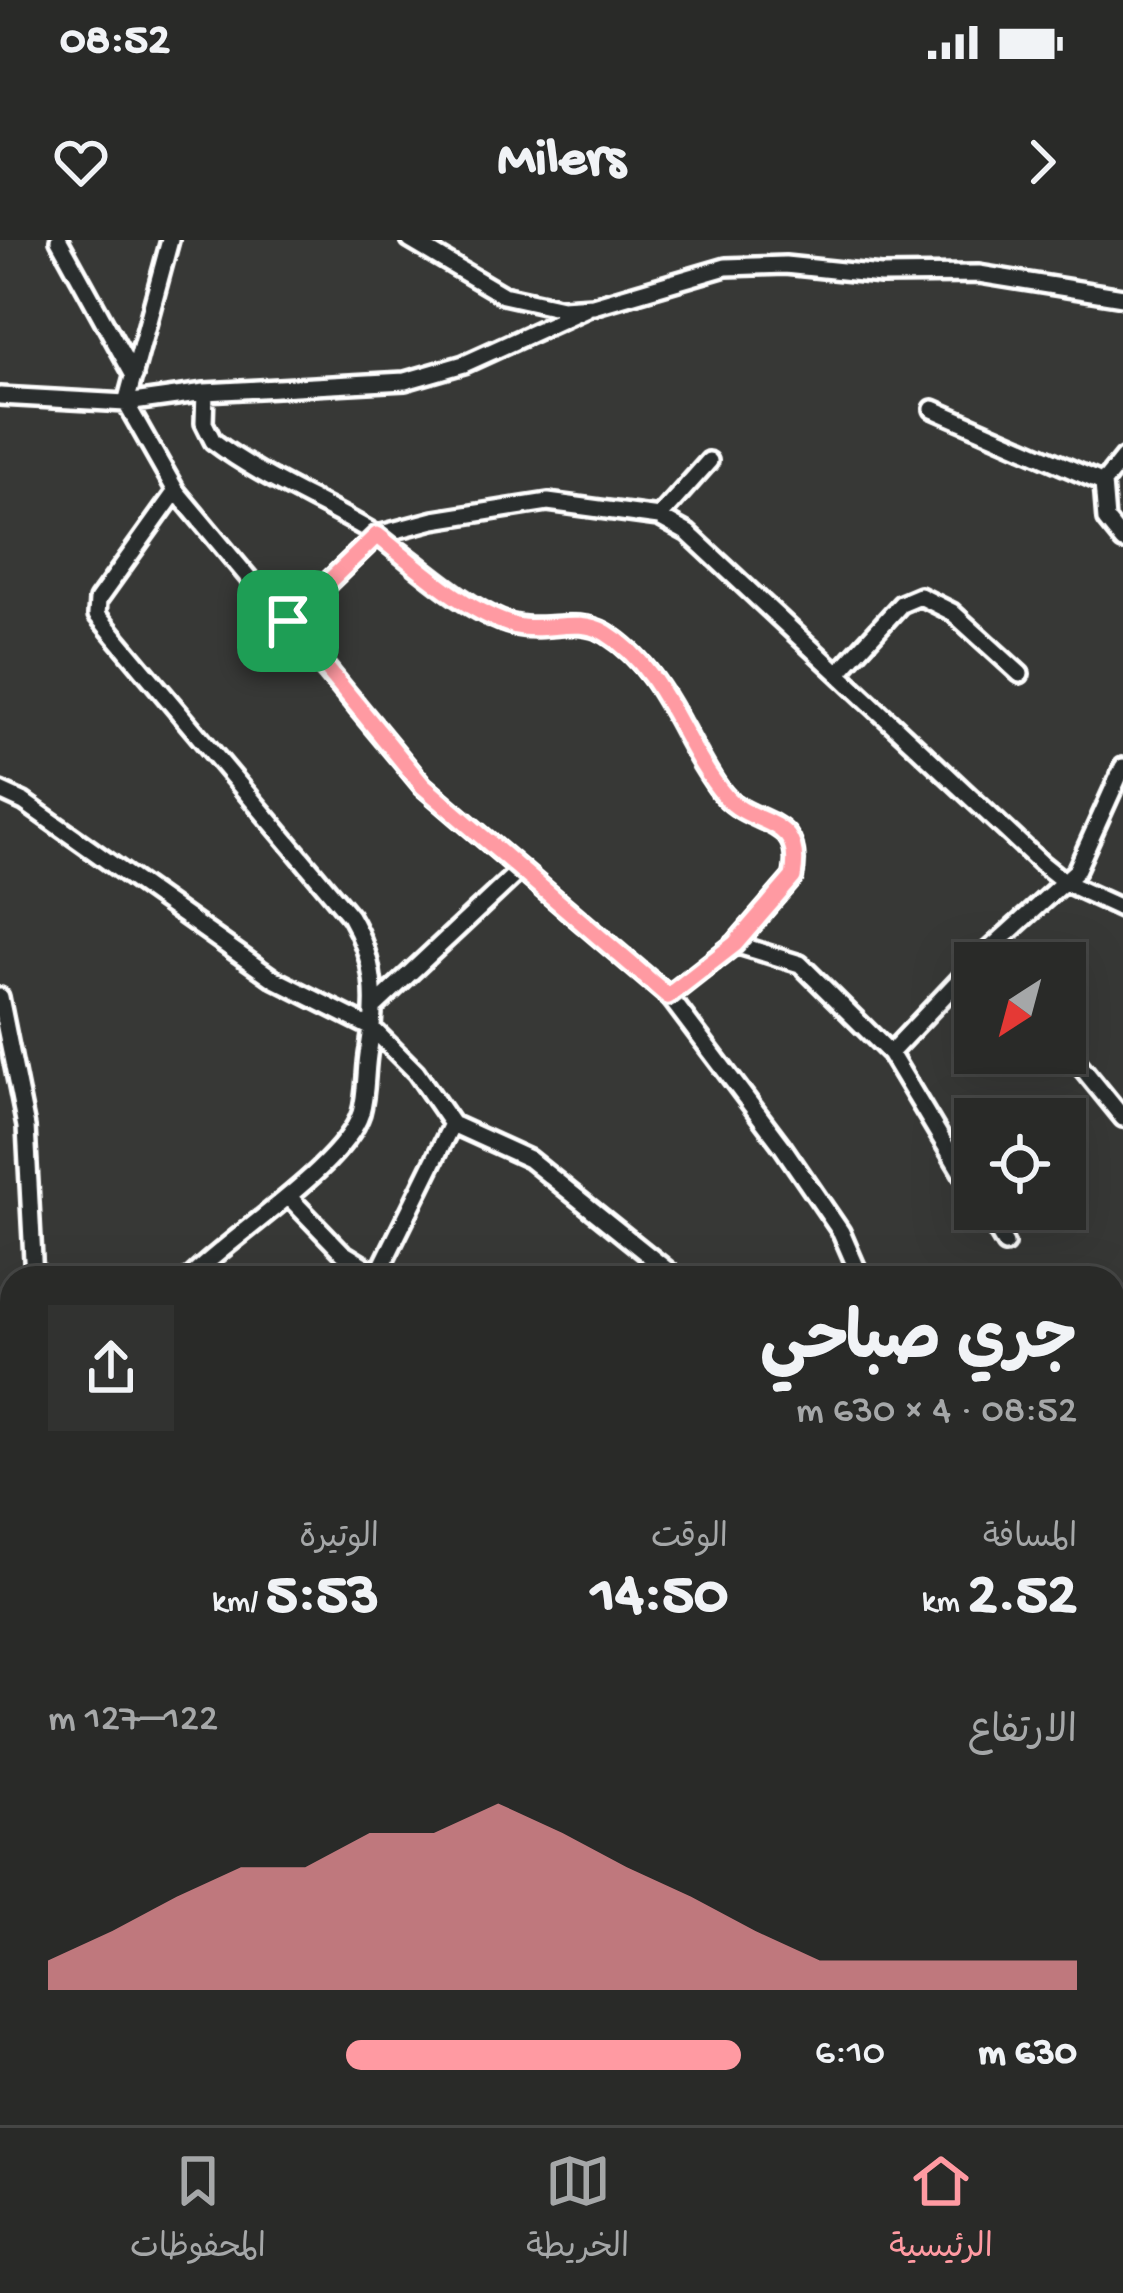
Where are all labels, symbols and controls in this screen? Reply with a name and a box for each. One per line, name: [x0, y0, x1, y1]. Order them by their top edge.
text: 08:52: [60, 16, 170, 69]
icon: heart: [48, 129, 114, 195]
icon: forward: [1009, 129, 1075, 195]
text: Milers: [498, 130, 625, 194]
pin: [237, 570, 339, 672]
icon: arrive: [255, 588, 321, 654]
north arrow: [954, 942, 1086, 1074]
map controls: [954, 942, 1086, 1230]
button: locate: [954, 1098, 1086, 1230]
button: share: [48, 1305, 174, 1431]
text: جري صباحي: [760, 1306, 1077, 1384]
text: 08:52 · 4 × 630 m: [796, 1390, 1077, 1436]
text: الوتيرة: [299, 1521, 379, 1559]
text: الوقت: [651, 1521, 728, 1559]
text: المسافة: [983, 1521, 1077, 1559]
text: 5:53: [266, 1564, 379, 1634]
text: 14:50: [591, 1564, 728, 1634]
text: 2.52: [968, 1564, 1077, 1634]
text: /km: [212, 1585, 266, 1623]
text: km: [922, 1585, 968, 1623]
text: 122–127 m: [48, 1698, 218, 1744]
text: الارتفاع: [968, 1711, 1077, 1757]
text: 6:10: [815, 2032, 885, 2078]
text: 630 m: [978, 2032, 1077, 2078]
tab: المحفوظات: [130, 2148, 266, 2274]
tab: الخريطة: [526, 2148, 629, 2274]
tab: الرئيسية: [889, 2148, 993, 2274]

